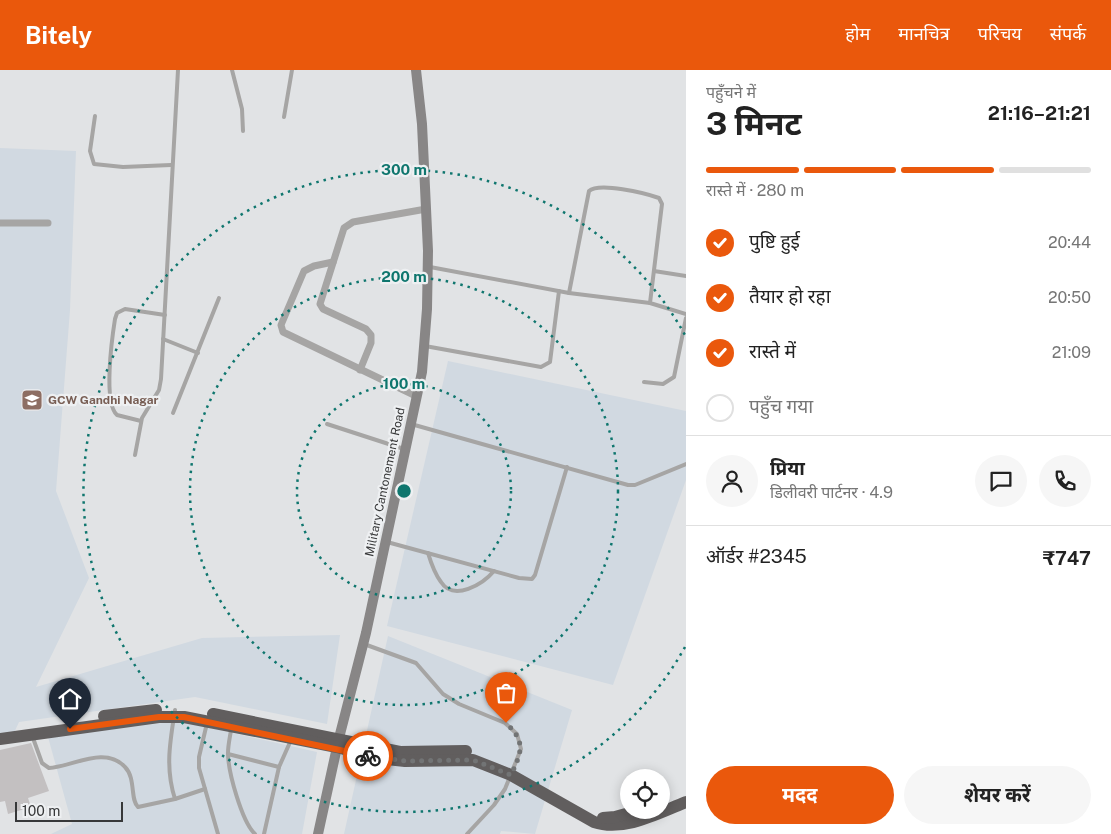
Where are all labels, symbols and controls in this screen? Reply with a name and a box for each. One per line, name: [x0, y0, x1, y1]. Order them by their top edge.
text: Bitely: [25, 21, 92, 49]
text: होम: [845, 23, 870, 44]
text: मानचित्र: [898, 23, 950, 44]
text: परिचय: [978, 23, 1022, 44]
text: संपर्क: [1050, 23, 1086, 44]
text: पहुँचने में: [706, 83, 756, 102]
text: 21:16–21:21: [988, 102, 1091, 124]
text: 3 मिनट: [706, 105, 802, 142]
text: 300 m: [381, 161, 427, 178]
text: रास्ते में · 280 m: [706, 181, 804, 200]
icon: check: [706, 229, 734, 257]
text: पुष्टि हुई: [749, 230, 800, 252]
text: 20:44: [1048, 233, 1091, 252]
text: 200 m: [381, 268, 427, 285]
icon: check: [706, 284, 734, 312]
text: तैयार हो रहा: [749, 285, 831, 307]
text: 20:50: [1048, 288, 1091, 307]
icon: check: [706, 339, 734, 367]
text: रास्ते में: [749, 340, 796, 362]
text: 21:09: [1052, 343, 1091, 362]
text: 100 m: [383, 375, 425, 392]
school or university icon: GCW Gandhi Nagar: [20, 388, 44, 412]
place label: GCW Gandhi Nagar: [48, 393, 159, 407]
text: पहुँच गया: [749, 395, 813, 417]
street label: Military Cantonement Road: [362, 406, 408, 558]
button: person: [706, 455, 758, 507]
button: chat: [975, 455, 1027, 507]
button: phone: [1039, 455, 1091, 507]
text: प्रिया: [770, 457, 805, 479]
centre of rings: [395, 482, 413, 500]
text: डिलीवरी पार्टनर · 4.9: [770, 483, 893, 502]
text: ऑर्डर #2345: [706, 545, 807, 567]
text: ₹747: [1043, 547, 1091, 569]
pin: [485, 672, 527, 723]
pin: [49, 678, 91, 729]
icon: bag: [492, 679, 520, 707]
icon: home: [56, 685, 84, 713]
courier: [343, 731, 393, 781]
icon: bike: [354, 742, 382, 770]
button: मदद: [706, 766, 894, 824]
button: शेयर करें: [904, 766, 1091, 824]
map controls: [620, 769, 670, 819]
button: locate: [620, 769, 670, 819]
scale bar: [15, 799, 122, 822]
text: 100 m: [22, 803, 60, 819]

